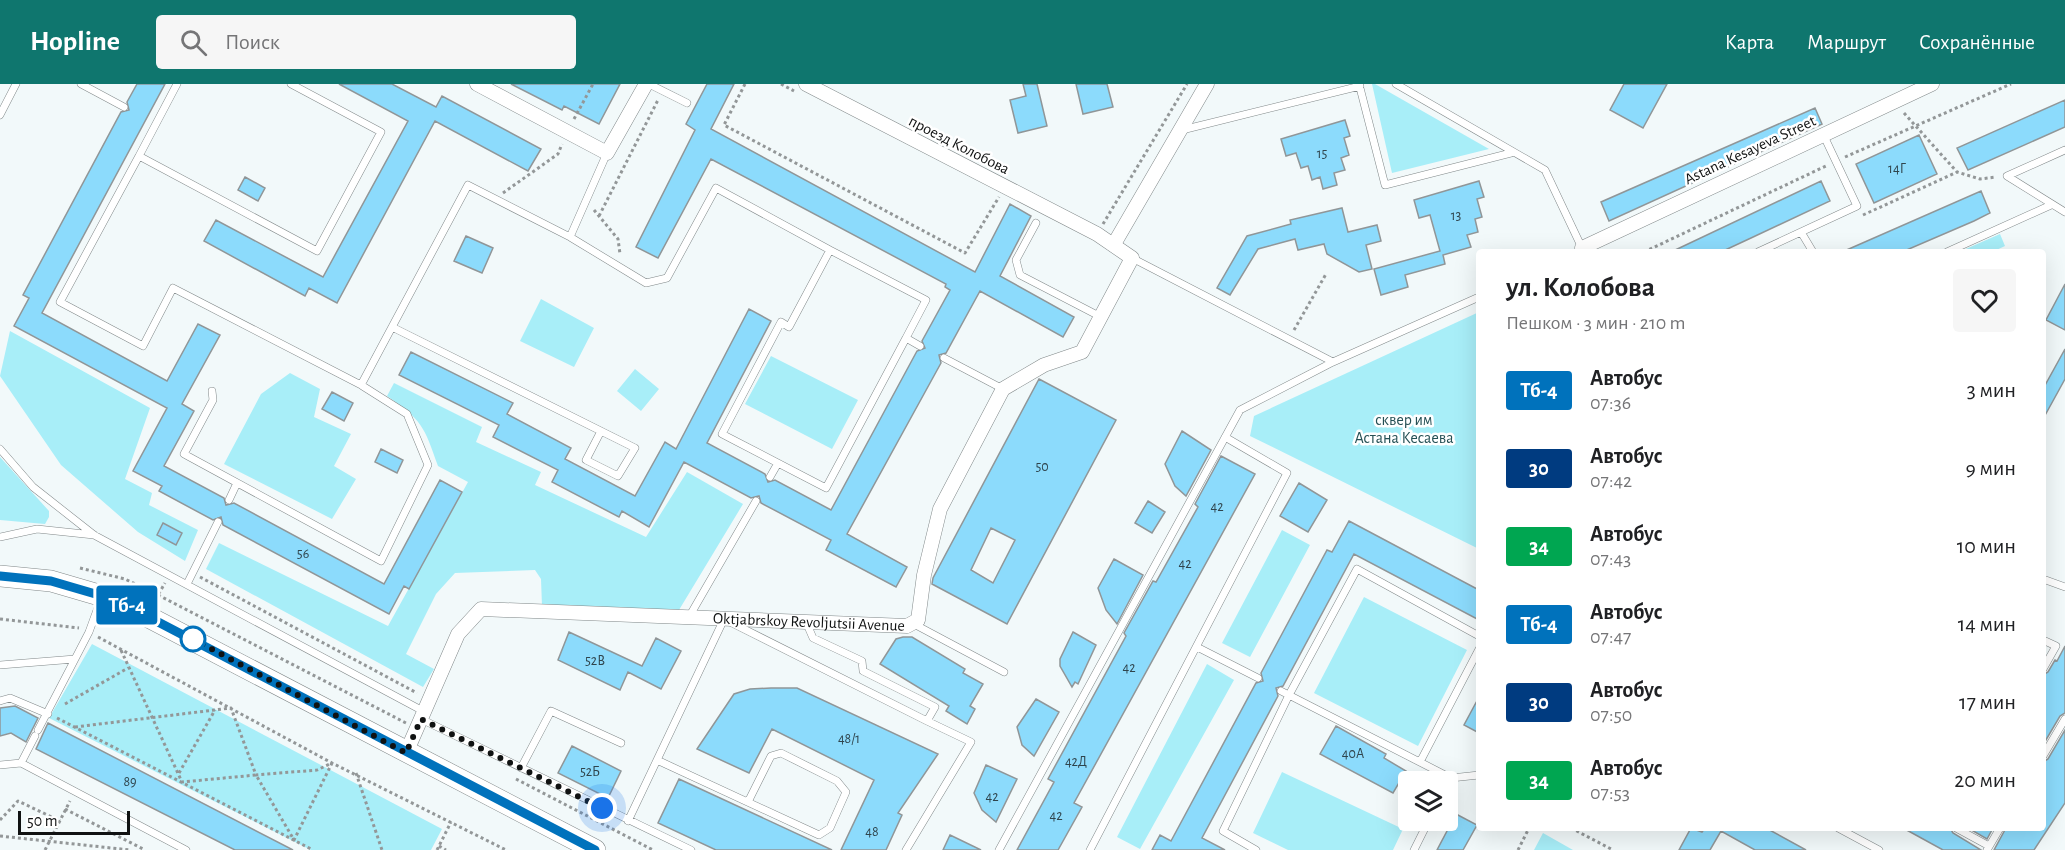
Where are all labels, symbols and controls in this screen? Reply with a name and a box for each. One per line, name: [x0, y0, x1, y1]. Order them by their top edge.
search box: [156, 15, 576, 69]
icon: search: [177, 26, 210, 59]
text: Hopline: [30, 28, 120, 56]
text: Поиск: [225, 31, 280, 53]
text: Карта: [1725, 32, 1774, 53]
text: Маршрут: [1807, 32, 1886, 53]
text: Сохранённые: [1919, 32, 2035, 53]
street label: проезд Колобова: [906, 113, 1012, 177]
street label: Astana Kesayeva Street: [1682, 113, 1819, 188]
house number: 15: [1317, 147, 1327, 161]
house number: 14Г: [1888, 162, 1907, 176]
house number: 13: [1451, 209, 1462, 223]
button: heart: [1953, 269, 2016, 332]
text: ул. Колобова: [1506, 274, 1655, 302]
text: Пешком · 3 мин · 210 m: [1506, 313, 1686, 333]
text: Автобус: [1590, 367, 1663, 389]
text: 3 мин: [1967, 379, 2016, 401]
text: Тб-4: [1520, 380, 1558, 401]
text: 07:36: [1590, 393, 1631, 413]
park label: сквер им Астана Кесаева: [1355, 412, 1453, 446]
text: Автобус: [1590, 445, 1663, 467]
text: 9 мин: [1965, 457, 2016, 479]
text: 30: [1529, 458, 1549, 479]
house number: 50: [1035, 460, 1049, 474]
text: 07:42: [1590, 471, 1632, 491]
house number: 42: [1210, 500, 1224, 514]
text: Автобус: [1590, 523, 1663, 545]
text: 10 мин: [1957, 535, 2016, 557]
text: 34: [1529, 536, 1549, 557]
house number: 56: [297, 547, 309, 561]
text: 07:43: [1590, 549, 1631, 569]
house number: 42: [1178, 557, 1192, 571]
line badge: Тб-4: [85, 586, 169, 624]
text: Тб-4: [108, 595, 146, 616]
text: Автобус: [1590, 601, 1663, 623]
street label: Oktjabrskoy Revoljutsii Avenue: [713, 610, 905, 634]
text: 14 мин: [1958, 613, 2016, 635]
text: Тб-4: [1520, 614, 1558, 635]
unlabelled marker: [180, 626, 206, 652]
text: 07:47: [1590, 627, 1631, 647]
house number: 52В: [585, 654, 605, 668]
house number: 42: [1122, 661, 1136, 675]
text: Автобус: [1590, 679, 1663, 701]
text: 17 мин: [1959, 691, 2016, 713]
text: 30: [1529, 692, 1549, 713]
text: 07:50: [1590, 705, 1632, 725]
house number: 48/1: [838, 732, 860, 746]
house number: 40А: [1342, 747, 1364, 761]
house number: 42Д: [1065, 755, 1087, 769]
text: Автобус: [1590, 757, 1663, 779]
house number: 52Б: [580, 765, 600, 779]
text: 20 мин: [1954, 769, 2016, 791]
text: 34: [1529, 770, 1549, 791]
map controls: [1398, 771, 1458, 831]
button: layers: [1398, 771, 1458, 831]
house number: 89: [123, 775, 137, 789]
text: 07:53: [1590, 783, 1630, 803]
house number: 42: [985, 790, 999, 804]
your location: [587, 793, 617, 823]
scale bar: [18, 808, 130, 836]
house number: 42: [1049, 809, 1063, 823]
text: 50 m: [27, 813, 58, 829]
house number: 48: [865, 825, 879, 839]

